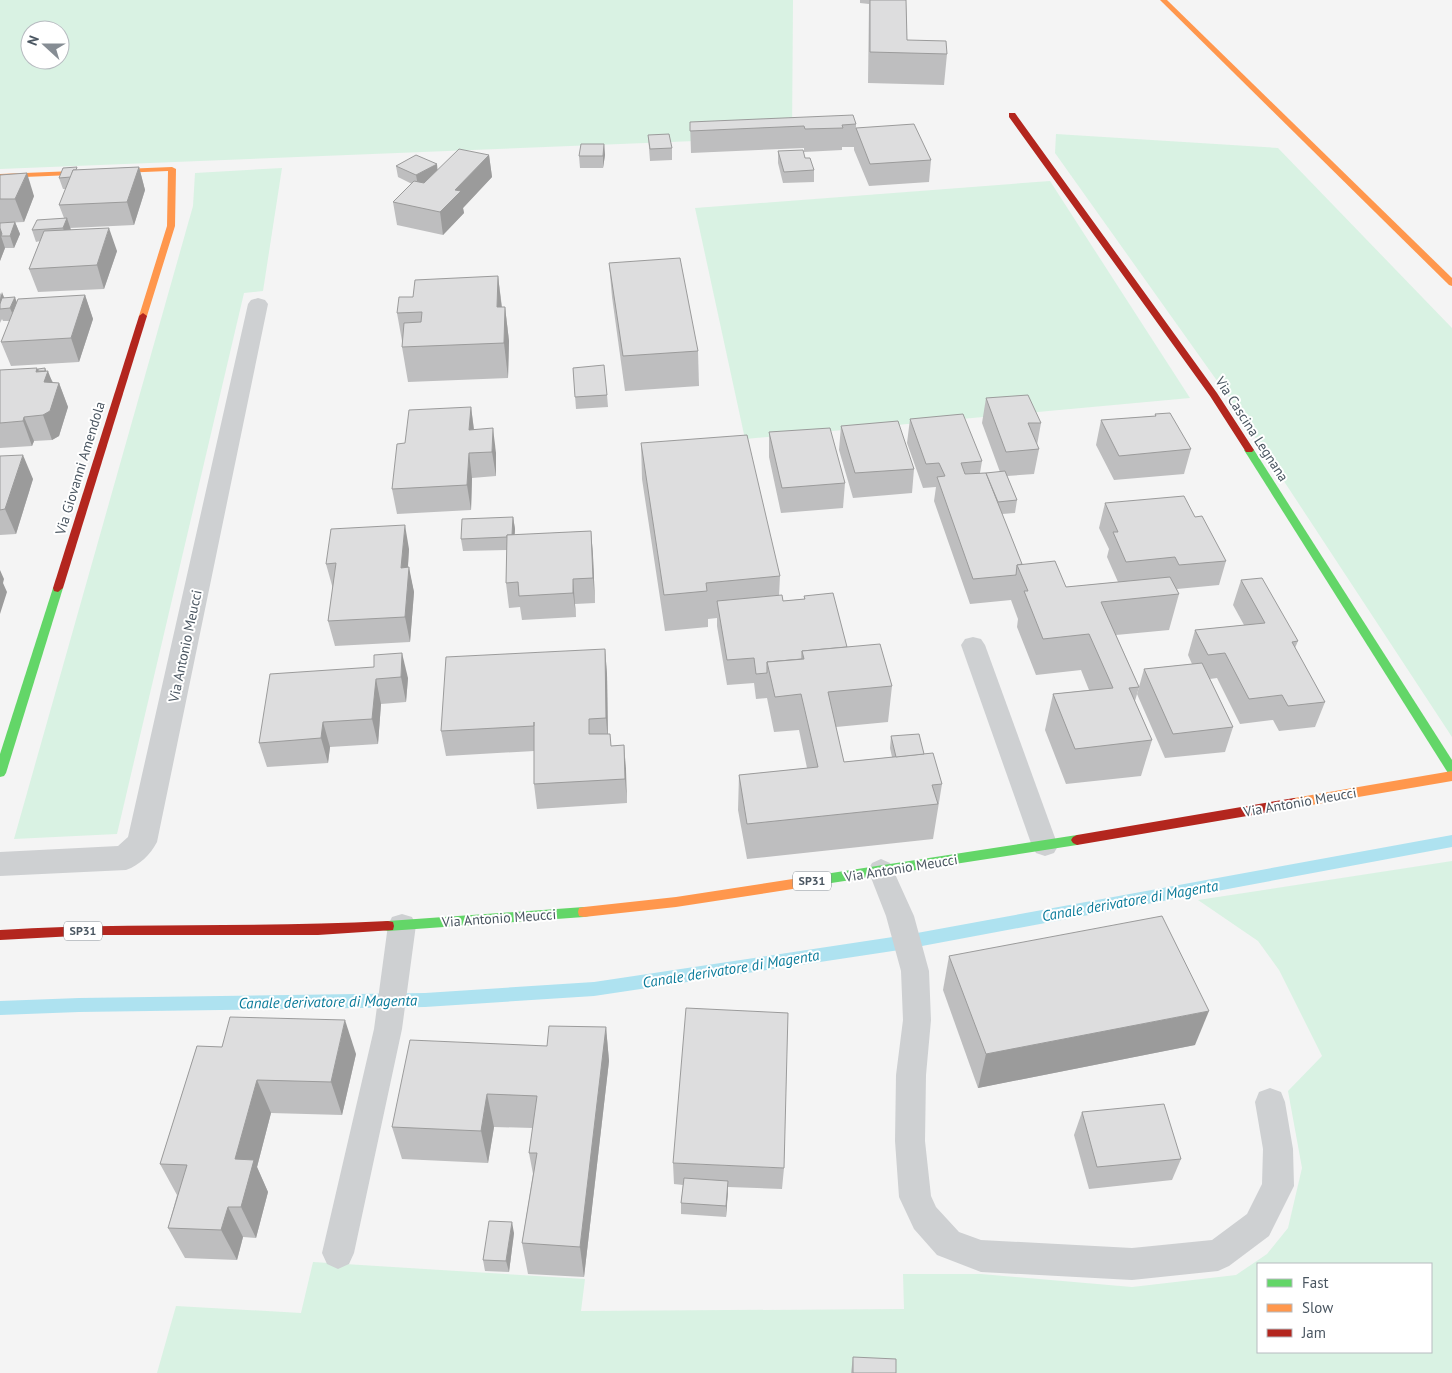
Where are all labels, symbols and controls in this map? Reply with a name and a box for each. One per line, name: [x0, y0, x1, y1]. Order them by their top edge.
north arrow: [20, 20, 70, 70]
text: N: [23, 33, 43, 48]
street label: Via Cascina Legnana: [1211, 372, 1293, 485]
street label: Via Giovanni Amendola: [51, 399, 109, 538]
street label: Via Antonio Meucci: [164, 588, 206, 705]
street label: Via Antonio Meucci: [1241, 783, 1358, 821]
street label: Via Antonio Meucci: [842, 850, 959, 886]
road number: SP31: [793, 871, 831, 890]
water label: Canale derivatore di Magenta: [1040, 876, 1220, 925]
street label: Via Antonio Meucci: [440, 905, 557, 931]
road number: SP31: [64, 921, 102, 940]
water label: Canale derivatore di Magenta: [641, 945, 821, 992]
water label: Canale derivatore di Magenta: [239, 990, 418, 1013]
legend: [1257, 1263, 1432, 1353]
text: Fast: [1302, 1273, 1329, 1292]
text: Slow: [1302, 1298, 1333, 1317]
text: Jam: [1301, 1323, 1326, 1342]

